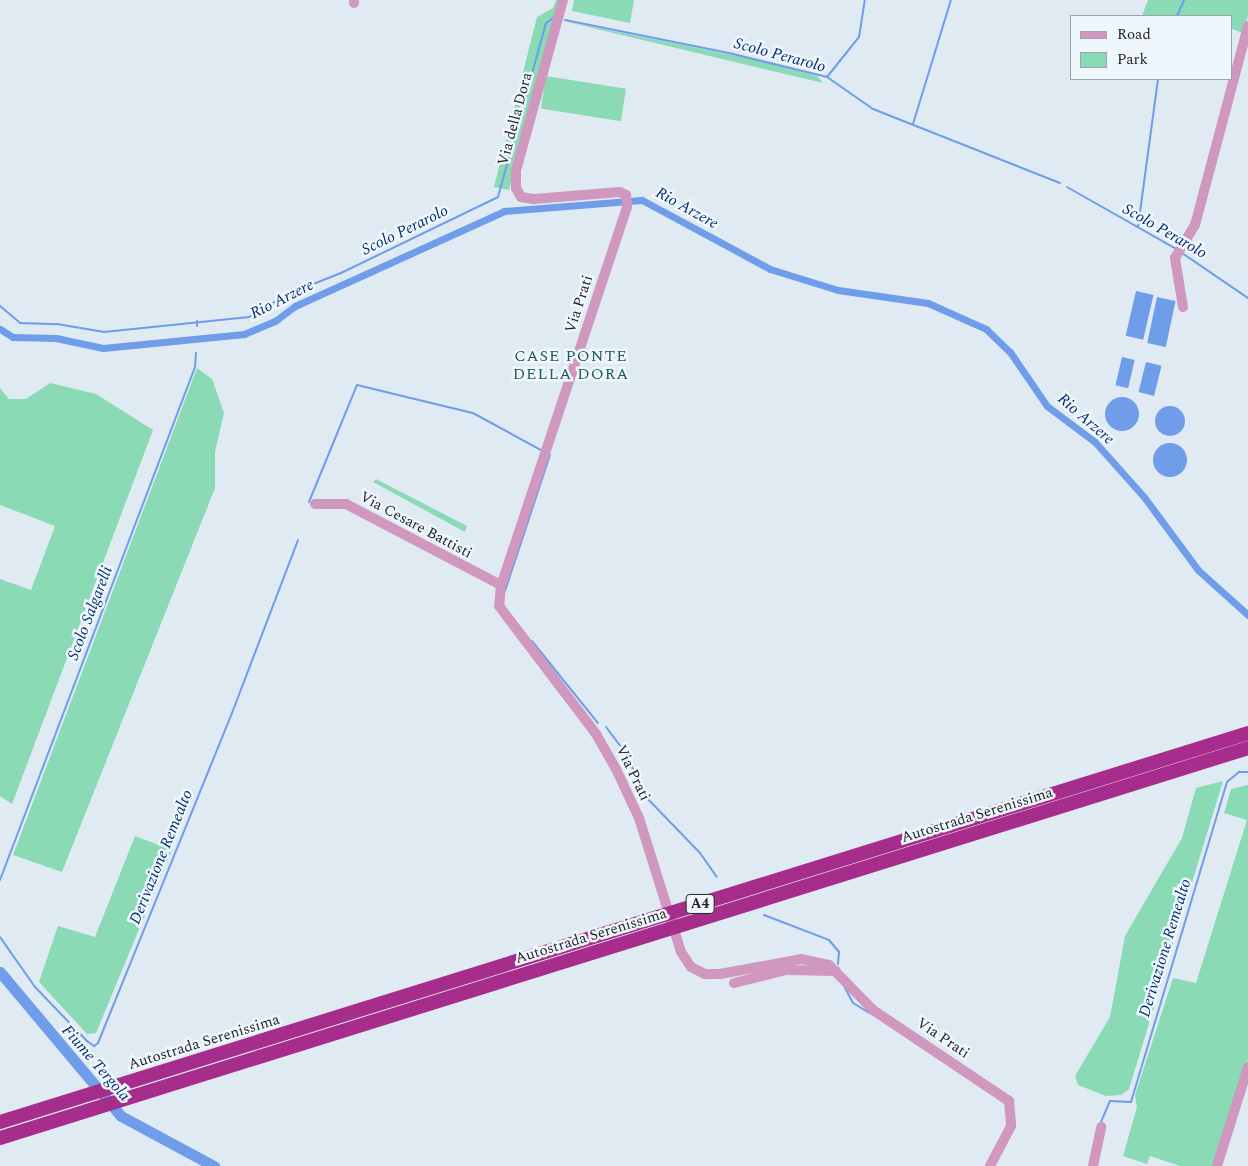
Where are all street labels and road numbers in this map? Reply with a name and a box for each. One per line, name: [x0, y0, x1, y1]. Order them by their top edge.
street label: Via della Dora: [494, 71, 536, 167]
street label: Via Prati: [561, 273, 597, 335]
street label: Via Cesare Battisti: [357, 488, 475, 562]
street label: Via Prati: [612, 742, 654, 804]
street label: Autostrada Serenissima: [899, 783, 1055, 847]
road number: A4: [685, 892, 715, 916]
street label: Autostrada Serenissima: [513, 904, 669, 968]
street label: Autostrada Serenissima: [126, 1010, 282, 1074]
street label: Via Prati: [913, 1014, 973, 1062]

